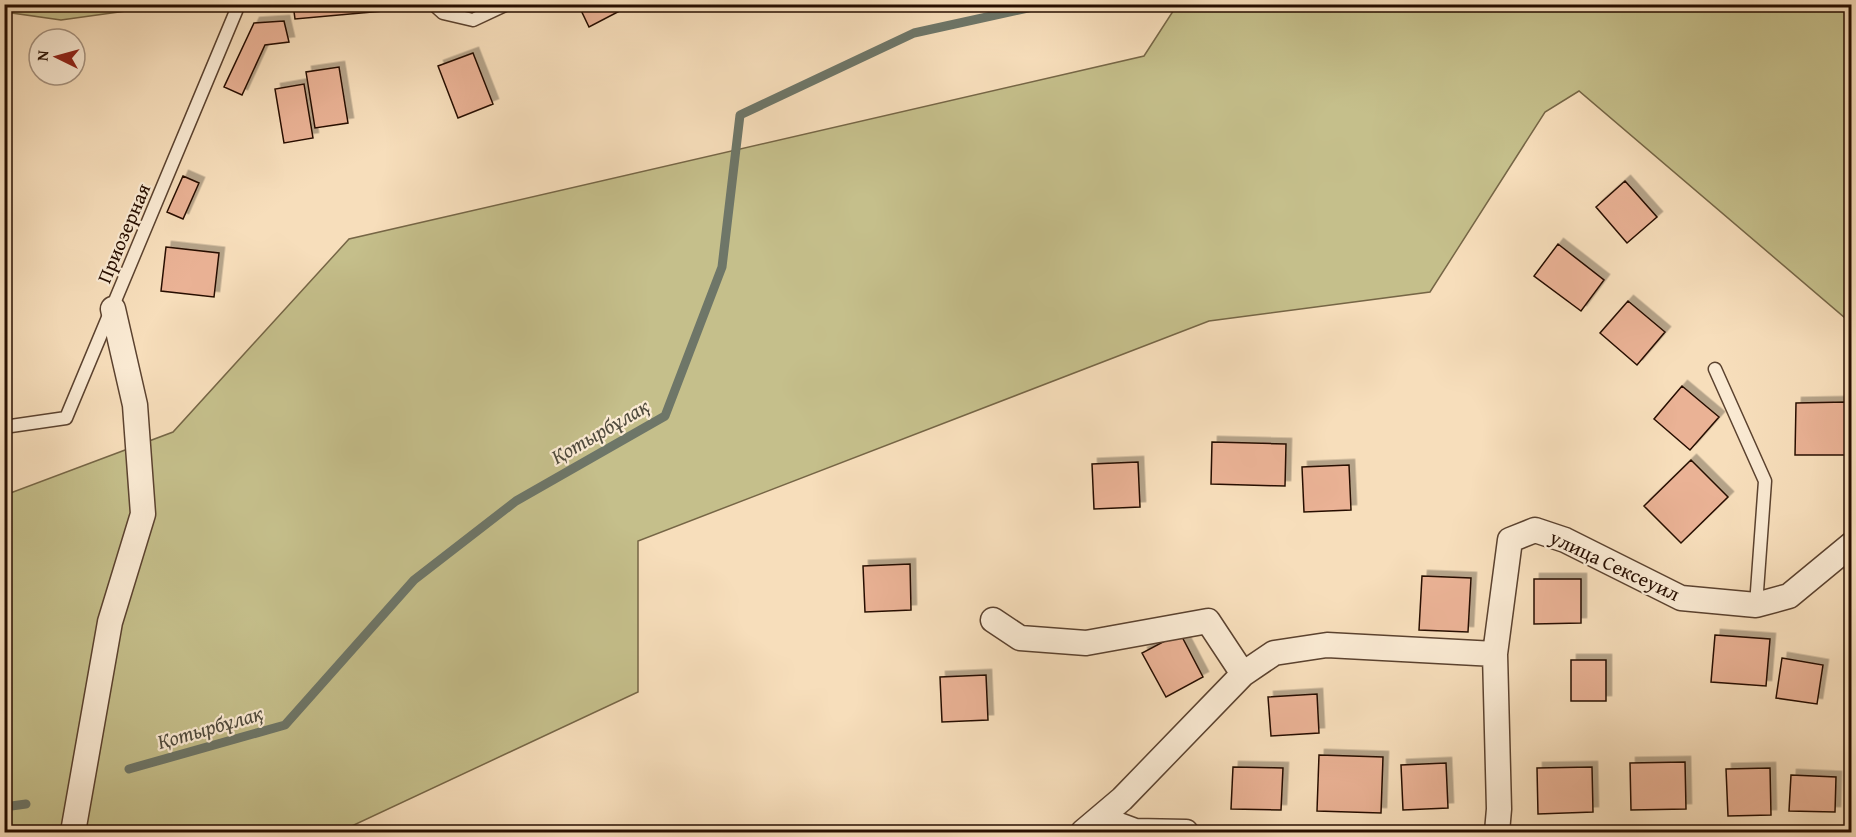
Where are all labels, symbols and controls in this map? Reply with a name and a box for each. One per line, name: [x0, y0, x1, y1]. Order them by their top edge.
north arrow: [27, 27, 87, 87]
text: N: [30, 49, 55, 62]
street label: Приозерная: [89, 179, 157, 287]
water label: Қотырбұлақ: [545, 390, 655, 472]
street label: улица Сексеуил: [1544, 522, 1685, 608]
water label: Қотырбұлақ: [153, 697, 267, 757]

